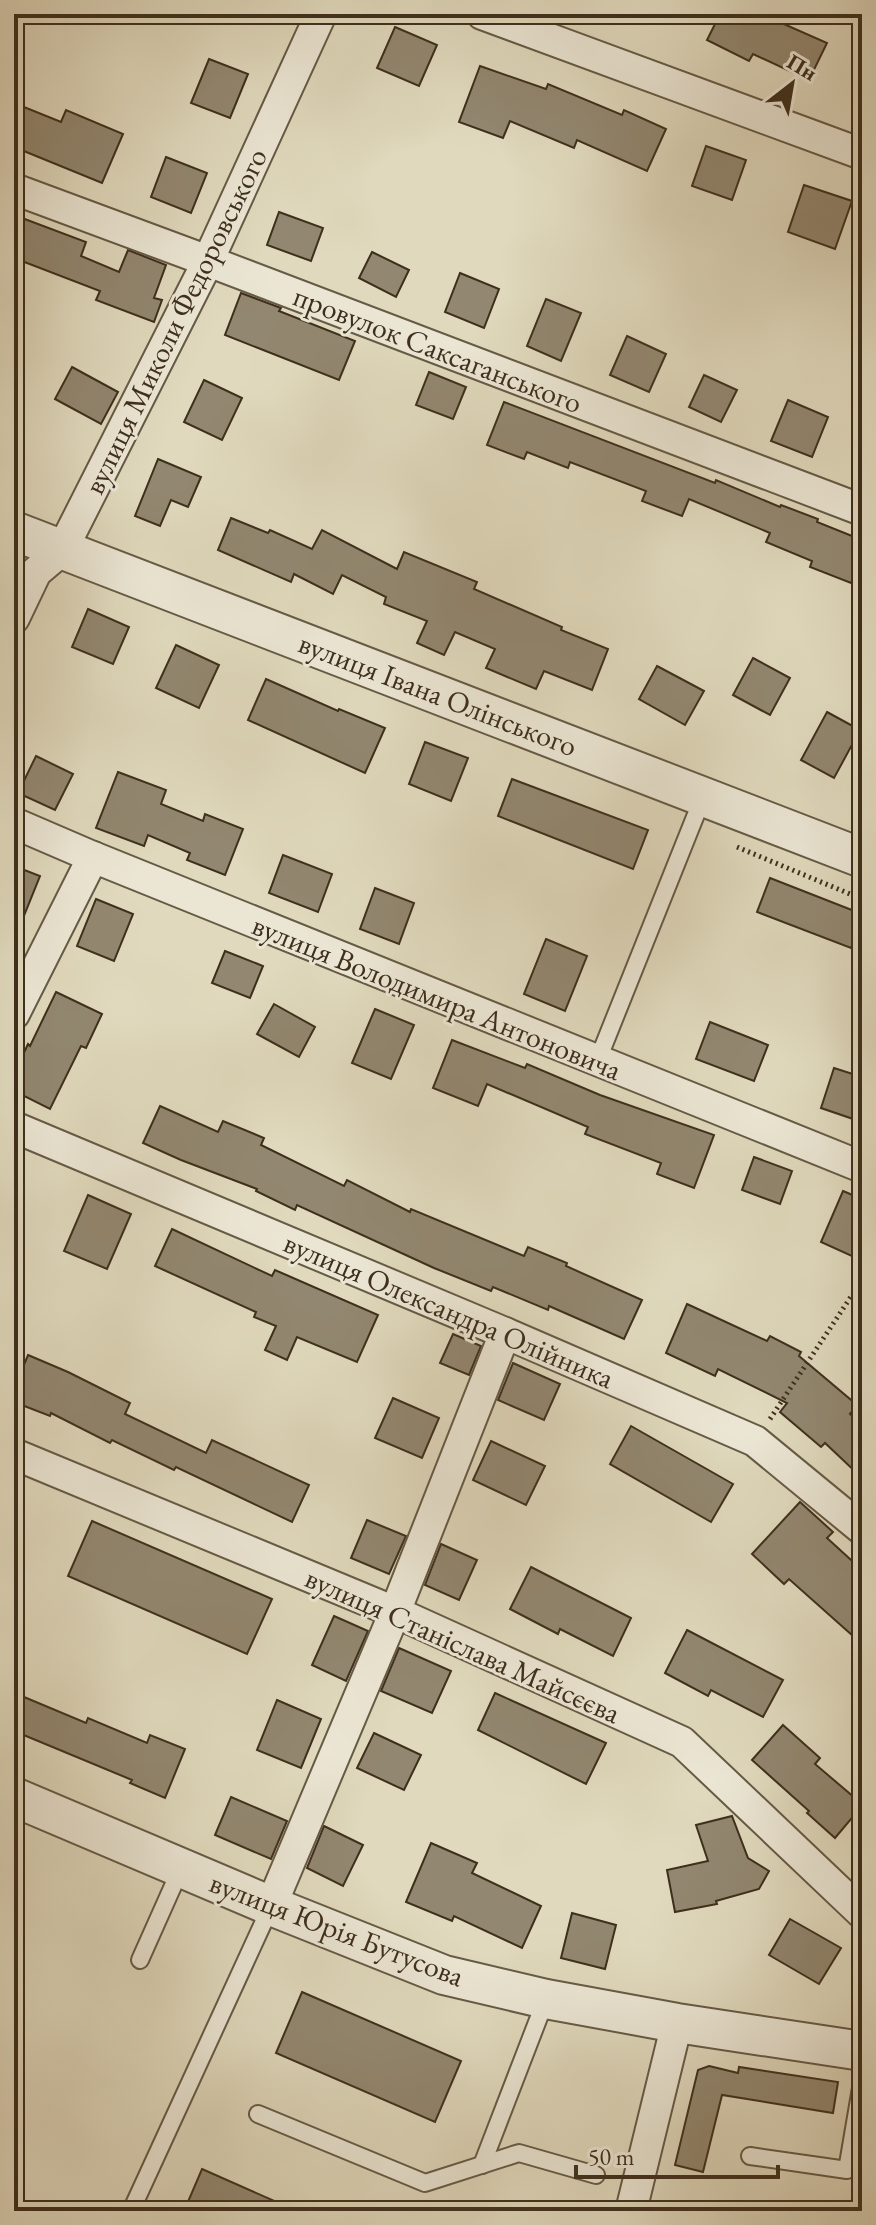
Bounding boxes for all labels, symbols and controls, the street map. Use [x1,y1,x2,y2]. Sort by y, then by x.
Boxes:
north arrow [752,44,832,124]
text: Пн [782,47,823,88]
street label: вулиця Миколи Федоровського [74,141,276,501]
street label: провулок Саксаганського [288,276,588,422]
street label: вулиця Івана Олінського [293,623,583,765]
street label: вулиця Володимира Антоновича [247,905,627,1089]
street label: вулиця Олександра Олійника [278,1223,620,1397]
street label: вулиця Станіслава Майсєєва [299,1558,627,1732]
street label: вулиця Юрія Бутусова [204,1862,470,1996]
scale bar [576,2129,778,2179]
text: 50 m [588,2141,635,2172]

